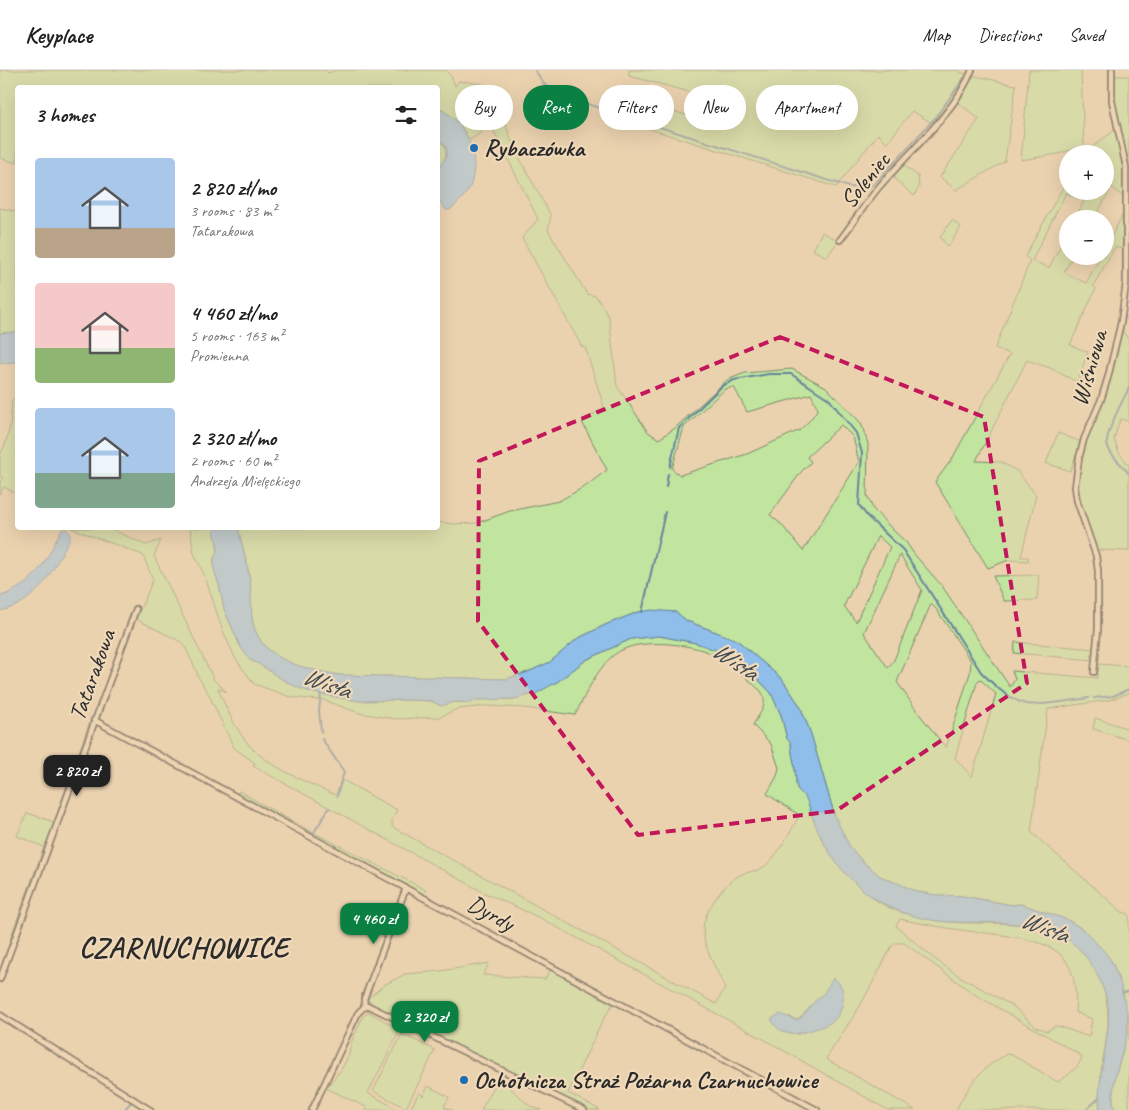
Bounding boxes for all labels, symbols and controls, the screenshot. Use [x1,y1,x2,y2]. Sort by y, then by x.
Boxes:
text: Keyplace [25,20,92,50]
text: Map [923,24,950,46]
text: Directions [978,24,1041,46]
text: Saved [1069,24,1104,46]
chip: Buy [455,85,513,130]
chip: Rent [523,85,589,130]
chip: Filters [599,85,674,130]
chip: New [684,85,746,130]
chip: Apartment [756,85,858,130]
icon: filters [392,101,420,129]
text: 3 homes [35,102,94,128]
place label: Rybaczówka [484,133,586,163]
marker: Rybaczówka [468,142,480,154]
street label: Soleniec [833,145,897,214]
map controls [1059,145,1114,265]
button: + [1059,145,1114,200]
text: 2 820 zł/mo [190,175,276,201]
icon: home [75,178,135,238]
text: 3 rooms · 83 m² [190,201,276,221]
button: − [1059,210,1114,265]
text: Tatarakowa [190,221,253,241]
text: 4 460 zł/mo [190,300,277,326]
icon: home [75,303,135,363]
street label: Wiśniowa [1064,325,1115,409]
text: 5 rooms · 163 m² [190,326,284,346]
text: Promienna [190,346,248,366]
text: 2 320 zł/mo [190,425,276,451]
icon: home [75,428,135,488]
text: 2 rooms · 60 m² [190,451,276,471]
text: Andrzeja Mielęckiego [190,471,300,491]
street label: Tatarakowa [62,624,123,724]
water label: Wisła [706,634,766,689]
water label: Wisła [298,660,357,707]
pin: 2 820 zł [25,754,129,797]
text: 2 820 zł [54,761,100,781]
street label: Dyrdy [462,888,521,939]
pin: 4 460 zł [322,902,426,945]
water label: Wisła [1016,903,1075,951]
text: 4 460 zł [351,909,397,929]
district label: CZARNUCHOWICE [79,929,292,966]
pin: 2 320 zł [373,1000,477,1043]
text: 2 320 zł [402,1007,448,1027]
place label: Ochotnicza Straż Pożarna Czarnuchowice [474,1065,819,1095]
marker: Ochotnicza Straż Pożarna Czarnuchowice [458,1074,470,1086]

